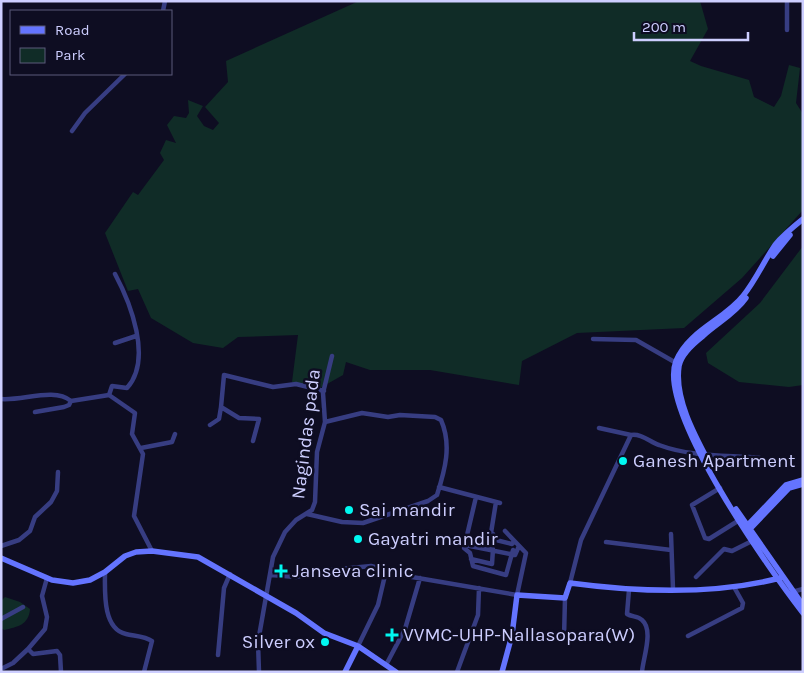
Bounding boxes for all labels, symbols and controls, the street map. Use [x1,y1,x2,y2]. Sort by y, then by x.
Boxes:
legend [10,10,172,75]
scale bar [634,10,748,42]
text: 200 m [642,18,686,36]
text: Road [55,21,90,39]
text: Park [55,46,85,64]
street label: Nagindas pada [287,368,325,500]
place label: Ganesh Apartment [633,450,796,472]
marker: Ganesh Apartment [617,455,629,467]
place label: Sai mandir [359,499,455,521]
marker: Sai mandir [343,504,355,516]
place label: Gayatri mandir [368,528,498,550]
marker: Gayatri mandir [352,533,364,545]
place label: Janseva clinic [292,560,414,582]
marker: Janseva clinic [274,564,288,578]
place label: VVMC-UHP-Nallasopara(W) [403,624,635,646]
marker: VVMC-UHP-Nallasopara(W) [385,628,399,642]
place label: Silver ox [242,631,315,653]
marker: Silver ox [319,636,331,648]

